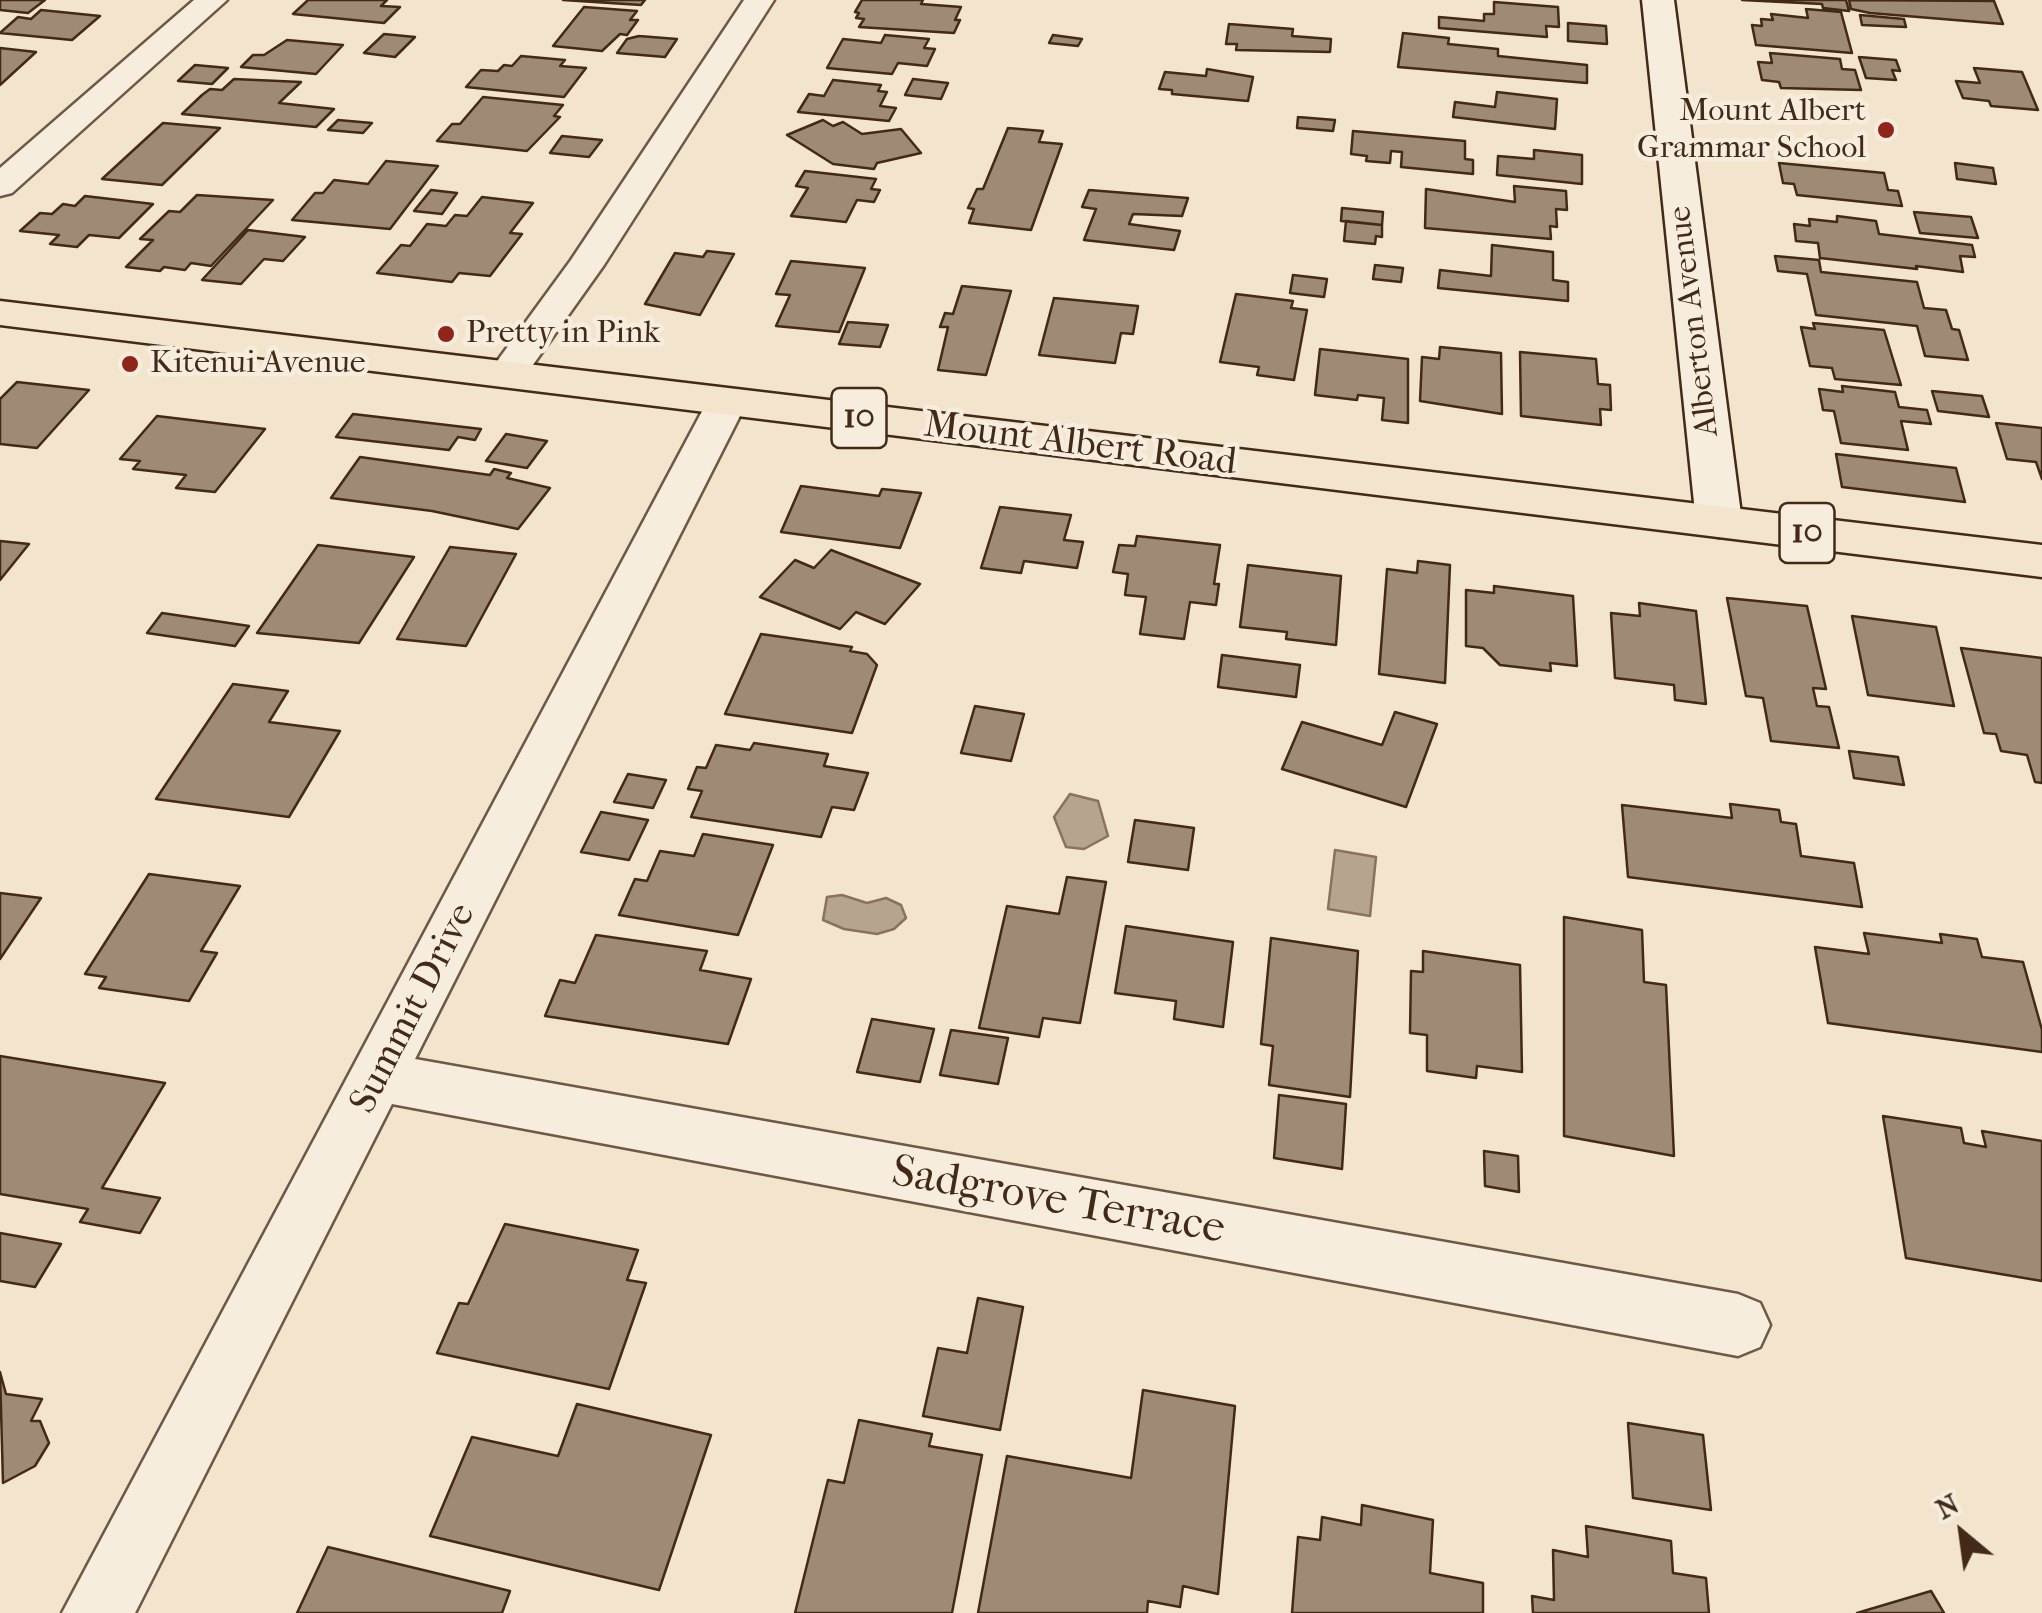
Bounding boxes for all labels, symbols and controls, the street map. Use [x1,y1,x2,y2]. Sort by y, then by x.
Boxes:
place label: Mount Albert Grammar School [1637,93,1866,168]
marker: Mount Albert Grammar School [1875,119,1897,141]
street label: Alberton Avenue [1662,204,1728,438]
place label: Pretty in Pink [466,315,660,353]
marker: Pretty in Pink [435,323,457,345]
place label: Kitenui Avenue [150,345,366,383]
marker: Kitenui Avenue [119,353,141,375]
road number: 10 [832,388,886,448]
street label: Mount Albert Road [921,403,1239,487]
road number: 10 [1780,503,1834,563]
street label: Summit Drive [342,896,486,1122]
street label: Sadgrove Terrace [887,1146,1229,1258]
north arrow [1912,1483,2012,1583]
text: N [1930,1487,1965,1526]

